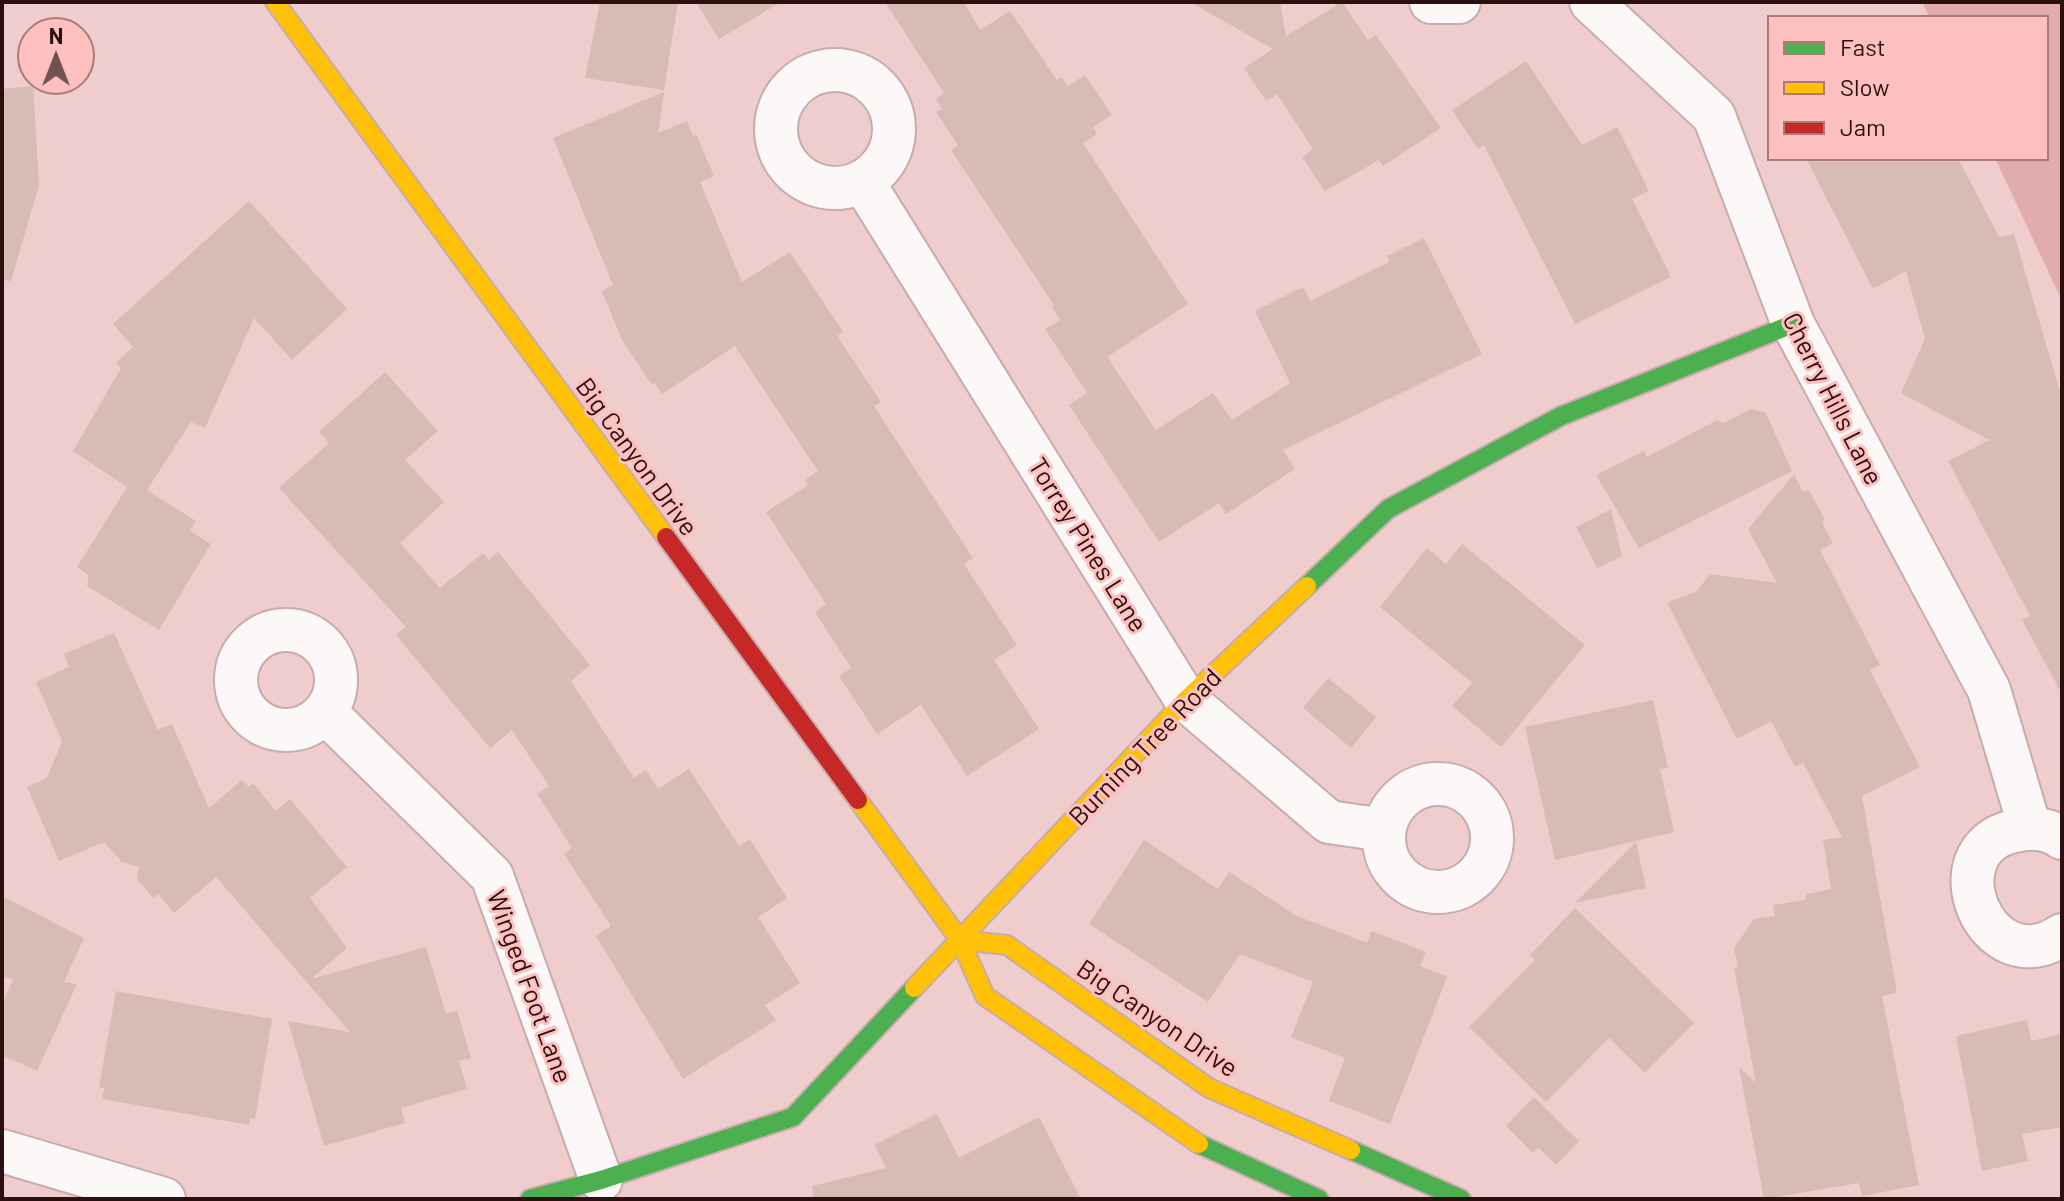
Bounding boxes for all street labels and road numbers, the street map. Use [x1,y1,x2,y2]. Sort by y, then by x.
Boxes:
street label: Cherry Hills Lane [1777,307,1891,489]
street label: Big Canyon Drive [570,371,706,541]
street label: Torrey Pines Lane [1023,451,1155,637]
street label: Burning Tree Road [1061,661,1227,831]
street label: Winged Foot Lane [482,885,580,1087]
street label: Big Canyon Drive [1072,952,1244,1082]

